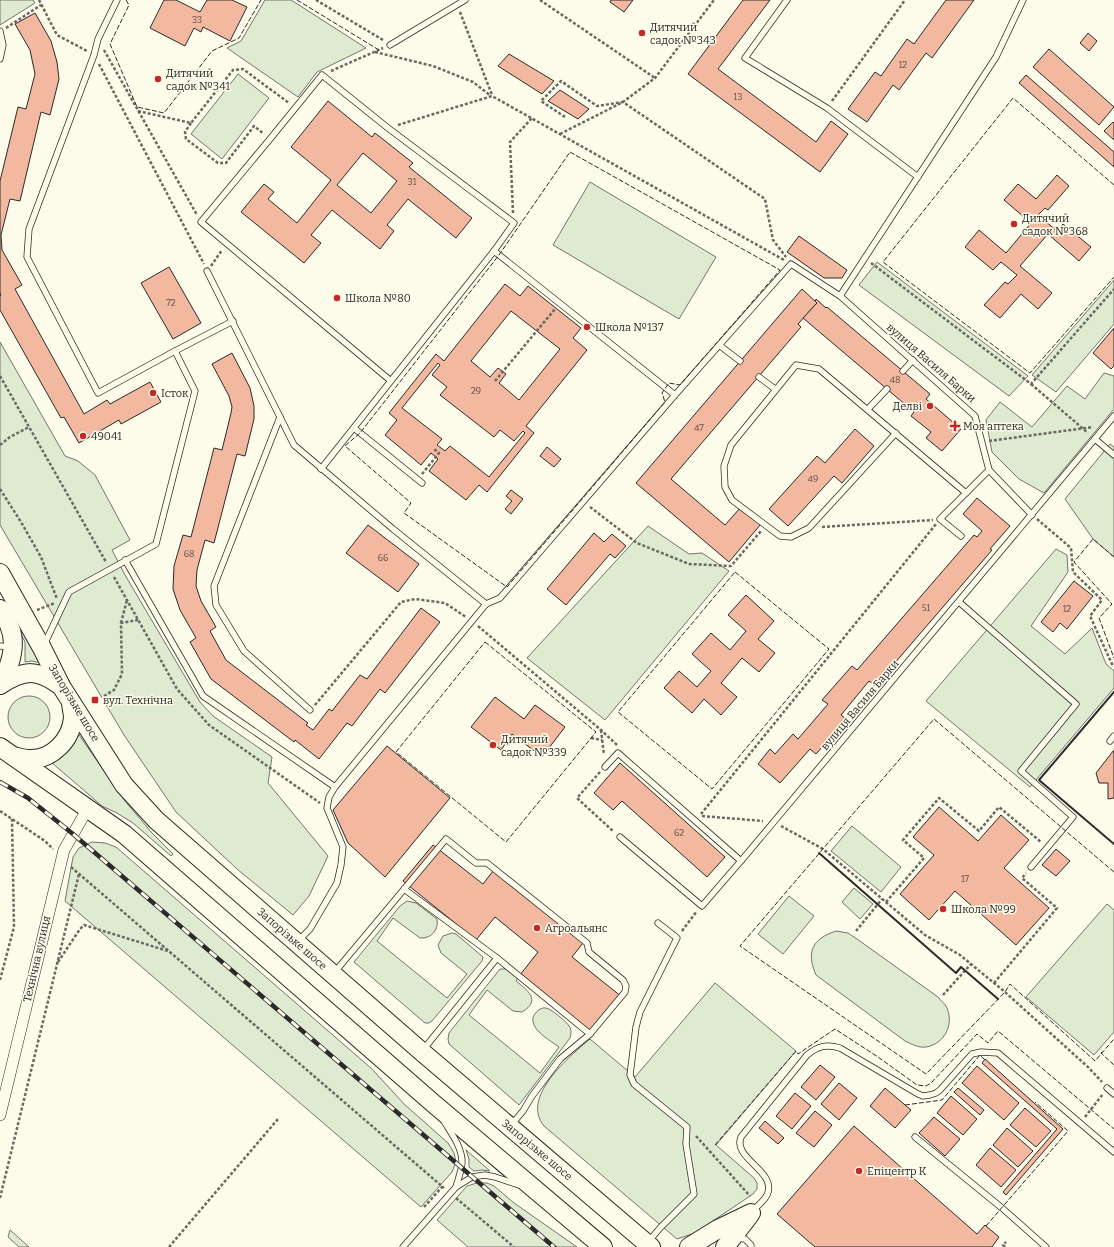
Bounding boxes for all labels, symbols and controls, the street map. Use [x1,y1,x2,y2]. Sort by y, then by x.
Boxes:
house number: 33 [192,15,202,25]
place label: Дитячий садок №343 [650,21,716,47]
marker: Дитячий садок №343 [637,28,647,38]
house number: 12 [899,60,907,70]
place label: Дитячий садок №341 [166,67,231,93]
marker: Дитячий садок №341 [153,74,163,84]
house number: 13 [734,92,742,102]
house number: 31 [408,177,417,187]
place label: Дитячий садок №368 [1022,212,1088,238]
marker: Дитячий садок №368 [1009,219,1019,229]
place label: Школа №80 [345,292,411,305]
marker: Школа №80 [332,293,342,303]
house number: 72 [166,298,176,308]
place label: Школа №137 [595,321,664,334]
street label: вулиця Василя Барки [884,321,978,405]
marker: Школа №137 [582,322,592,332]
house number: 48 [890,375,900,385]
house number: 29 [471,386,481,396]
place label: Істок [161,387,189,400]
marker: Істок [148,388,158,398]
place label: Делві [893,400,923,413]
marker: Делві [925,401,935,411]
place label: Моя аптека [963,420,1024,433]
marker: Моя аптека [950,421,960,431]
house number: 47 [694,423,704,433]
place label: 49041 [91,430,122,443]
marker: 49041 [78,431,88,441]
house number: 49 [808,474,818,484]
house number: 68 [184,549,194,559]
house number: 66 [378,553,388,563]
house number: 51 [922,603,931,613]
house number: 12 [1063,604,1071,614]
street label: вулиця Василя Барки [818,657,902,753]
street label: Запорізьке шосе [46,662,102,744]
place label: вул. Технічна [103,694,173,707]
marker: вул. Технічна [90,695,100,705]
place label: Дитячий садок №339 [501,733,567,759]
marker: Дитячий садок №339 [488,740,498,750]
house number: 62 [674,828,684,838]
house number: 17 [961,874,970,884]
place label: Школа №99 [951,903,1016,916]
marker: Школа №99 [938,904,948,914]
street label: Запорізьке шосе [255,905,329,973]
street label: Технічна вулиця [21,915,53,1003]
place label: Агроальянс [545,922,608,935]
marker: Агроальянс [532,923,542,933]
street label: Запорізьке шосе [499,1117,575,1183]
place label: Епіцентр К [867,1165,927,1178]
marker: Епіцентр К [854,1166,864,1176]

